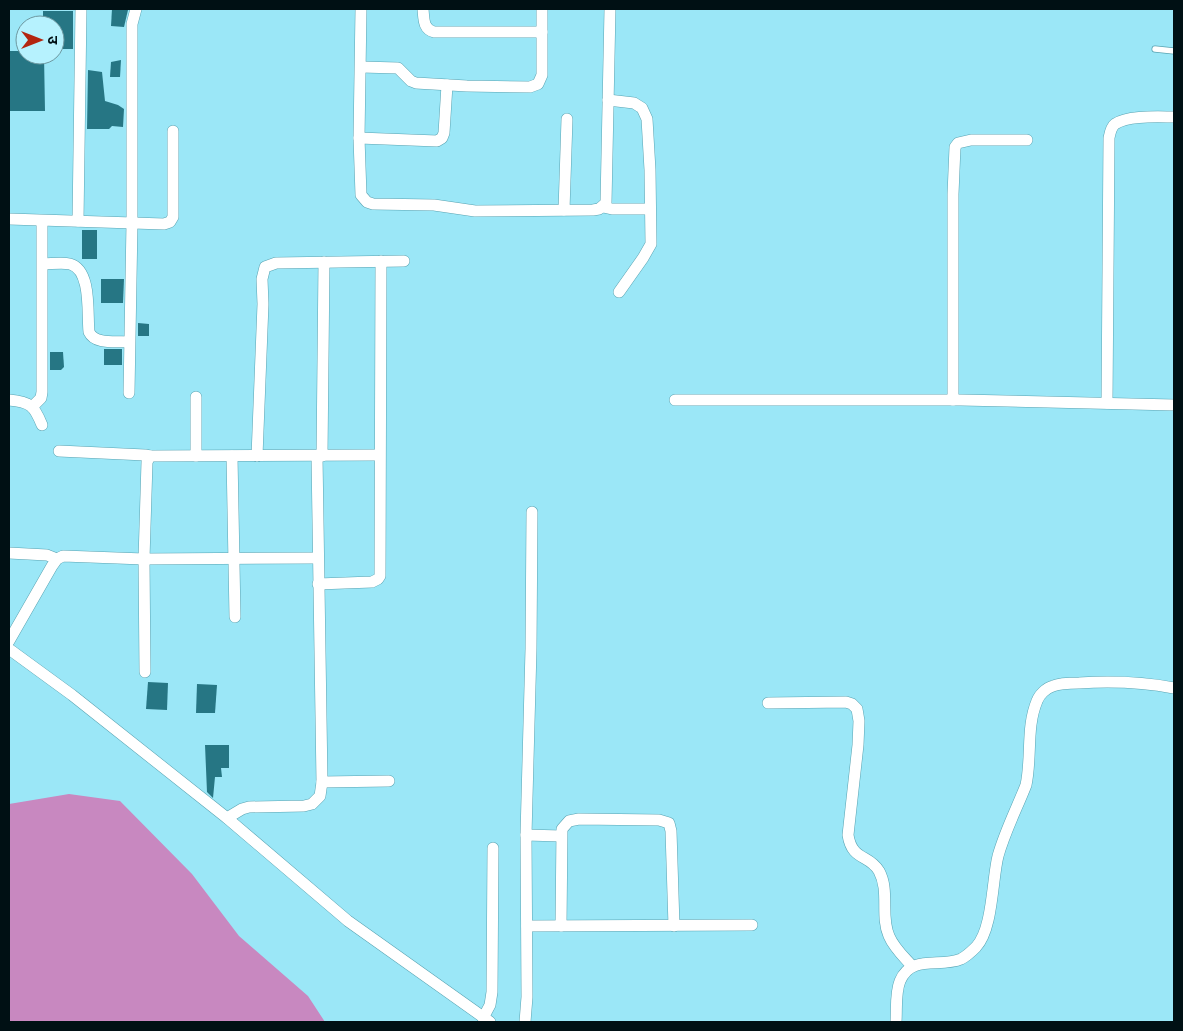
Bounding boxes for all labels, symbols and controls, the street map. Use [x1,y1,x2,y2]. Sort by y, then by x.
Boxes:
north arrow [15,15,65,65]
text: उ [44,36,61,45]

